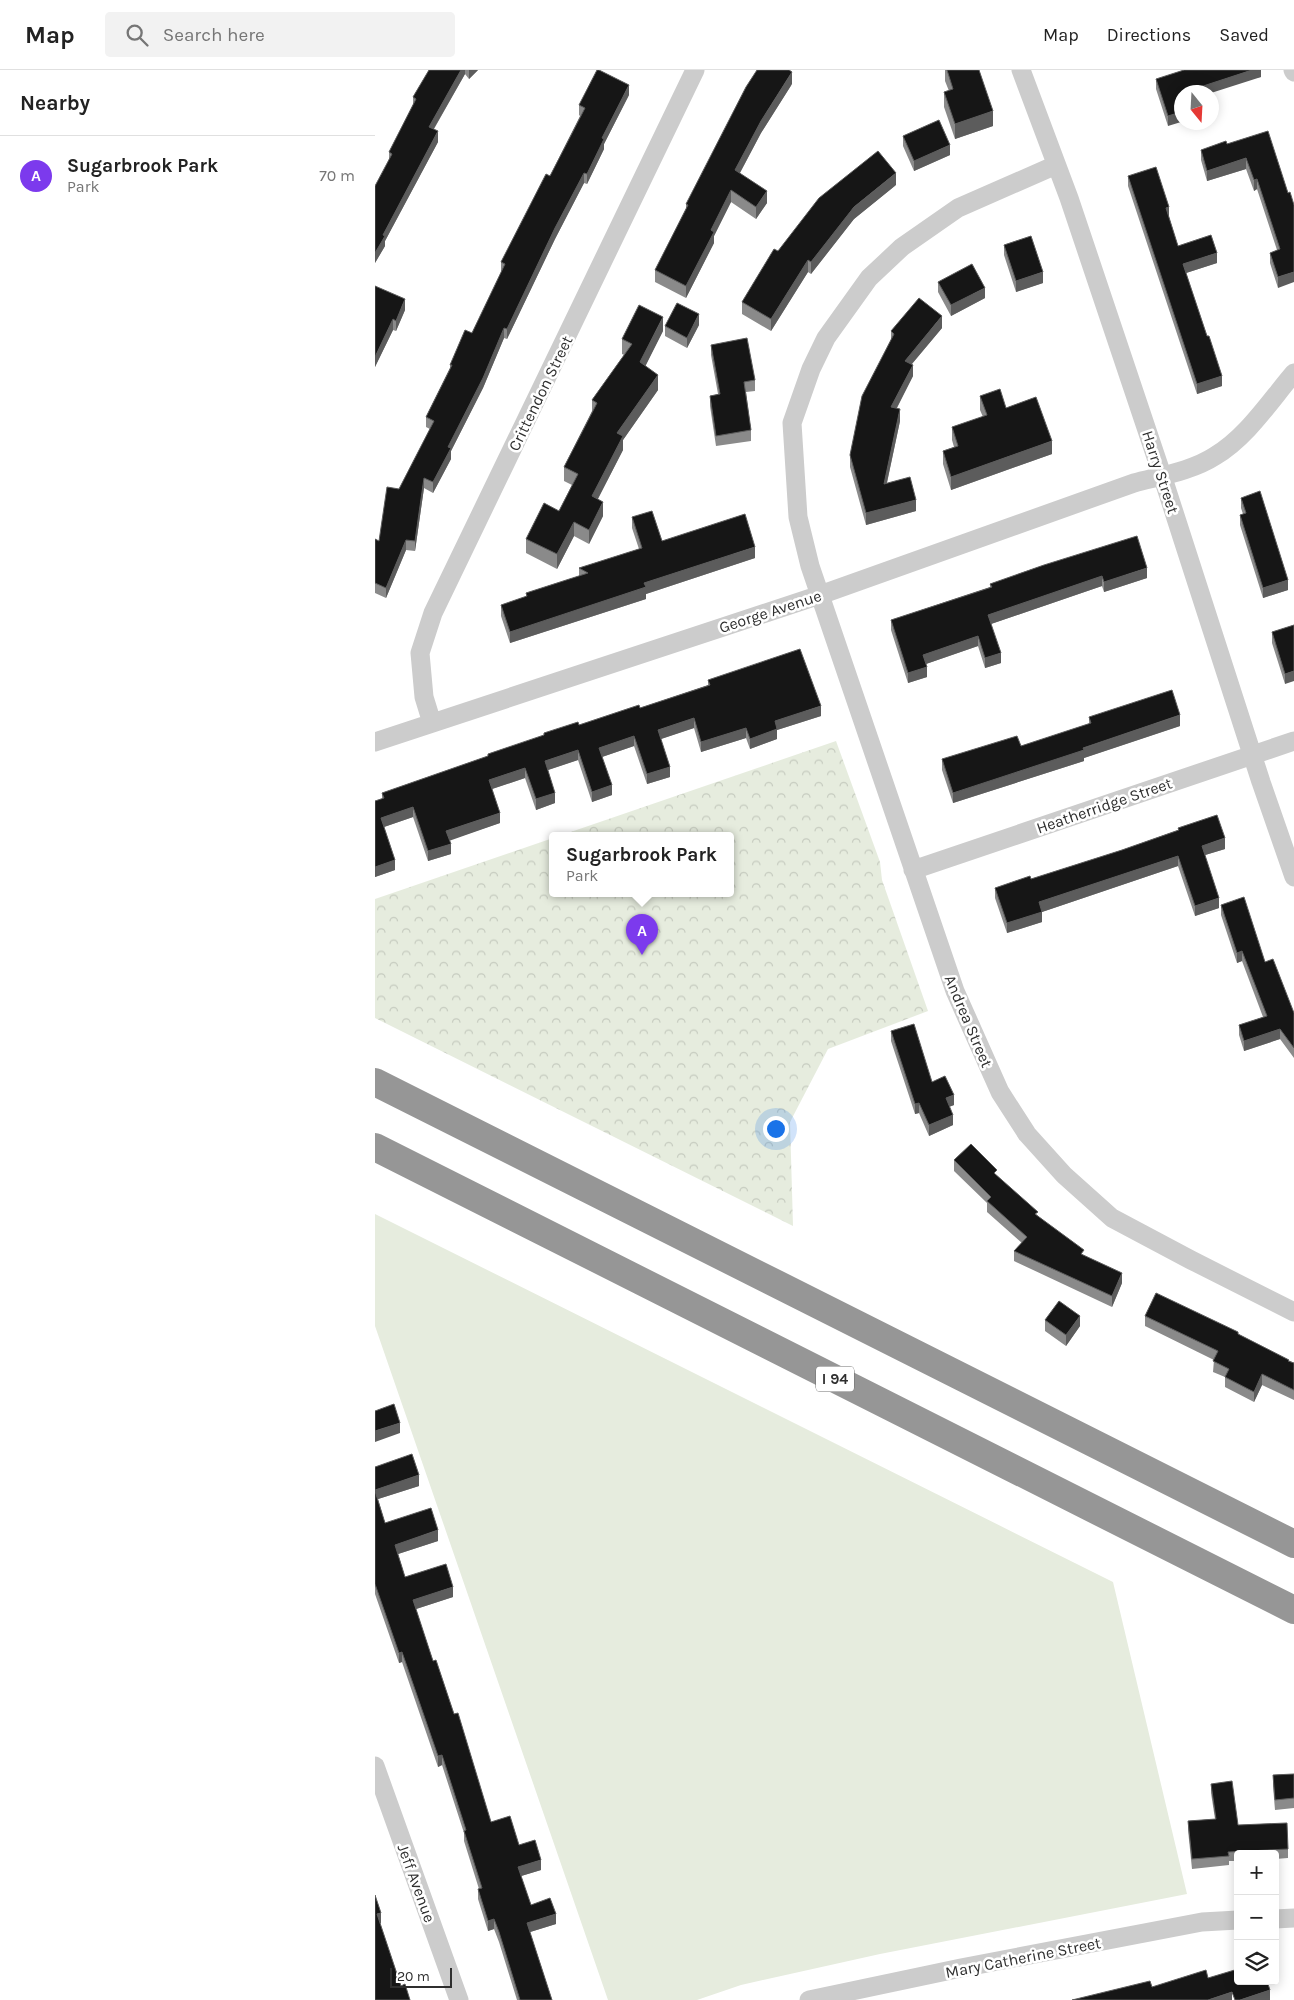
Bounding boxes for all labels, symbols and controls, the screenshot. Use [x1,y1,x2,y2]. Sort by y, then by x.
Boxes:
search box [105,12,455,57]
text: Map [25,21,75,49]
icon: search [123,21,151,49]
text: Search here [163,24,265,46]
text: Map [1043,24,1079,46]
text: Directions [1107,24,1191,46]
text: Saved [1219,24,1269,46]
north arrow [1174,85,1219,130]
text: Nearby [20,91,90,115]
text: Sugarbrook Park [67,155,218,177]
text: A [31,166,41,185]
text: 70 m [319,166,355,185]
text: Park [67,177,99,196]
street label: Crittendon Street [504,332,577,454]
street label: Harry Street [1138,428,1183,516]
street label: George Avenue [717,586,824,637]
street label: Heatherridge Street [1034,773,1175,838]
popup [549,832,734,897]
text: Sugarbrook Park [566,844,717,866]
text: Park [566,866,598,885]
pin: A [626,914,658,955]
street label: Andrea Street [940,972,997,1070]
your location [763,1116,789,1142]
road number: I 94 [816,1366,854,1392]
street label: Jeff Avenue [394,1841,439,1925]
map controls [1234,1850,1279,1985]
button: + [1234,1850,1279,1895]
button: − [1234,1895,1279,1940]
street label: Mary Catherine Street [944,1933,1102,1982]
button: layers [1234,1940,1279,1985]
scale bar [390,1965,453,1988]
text: 20 m [397,1968,430,1985]

